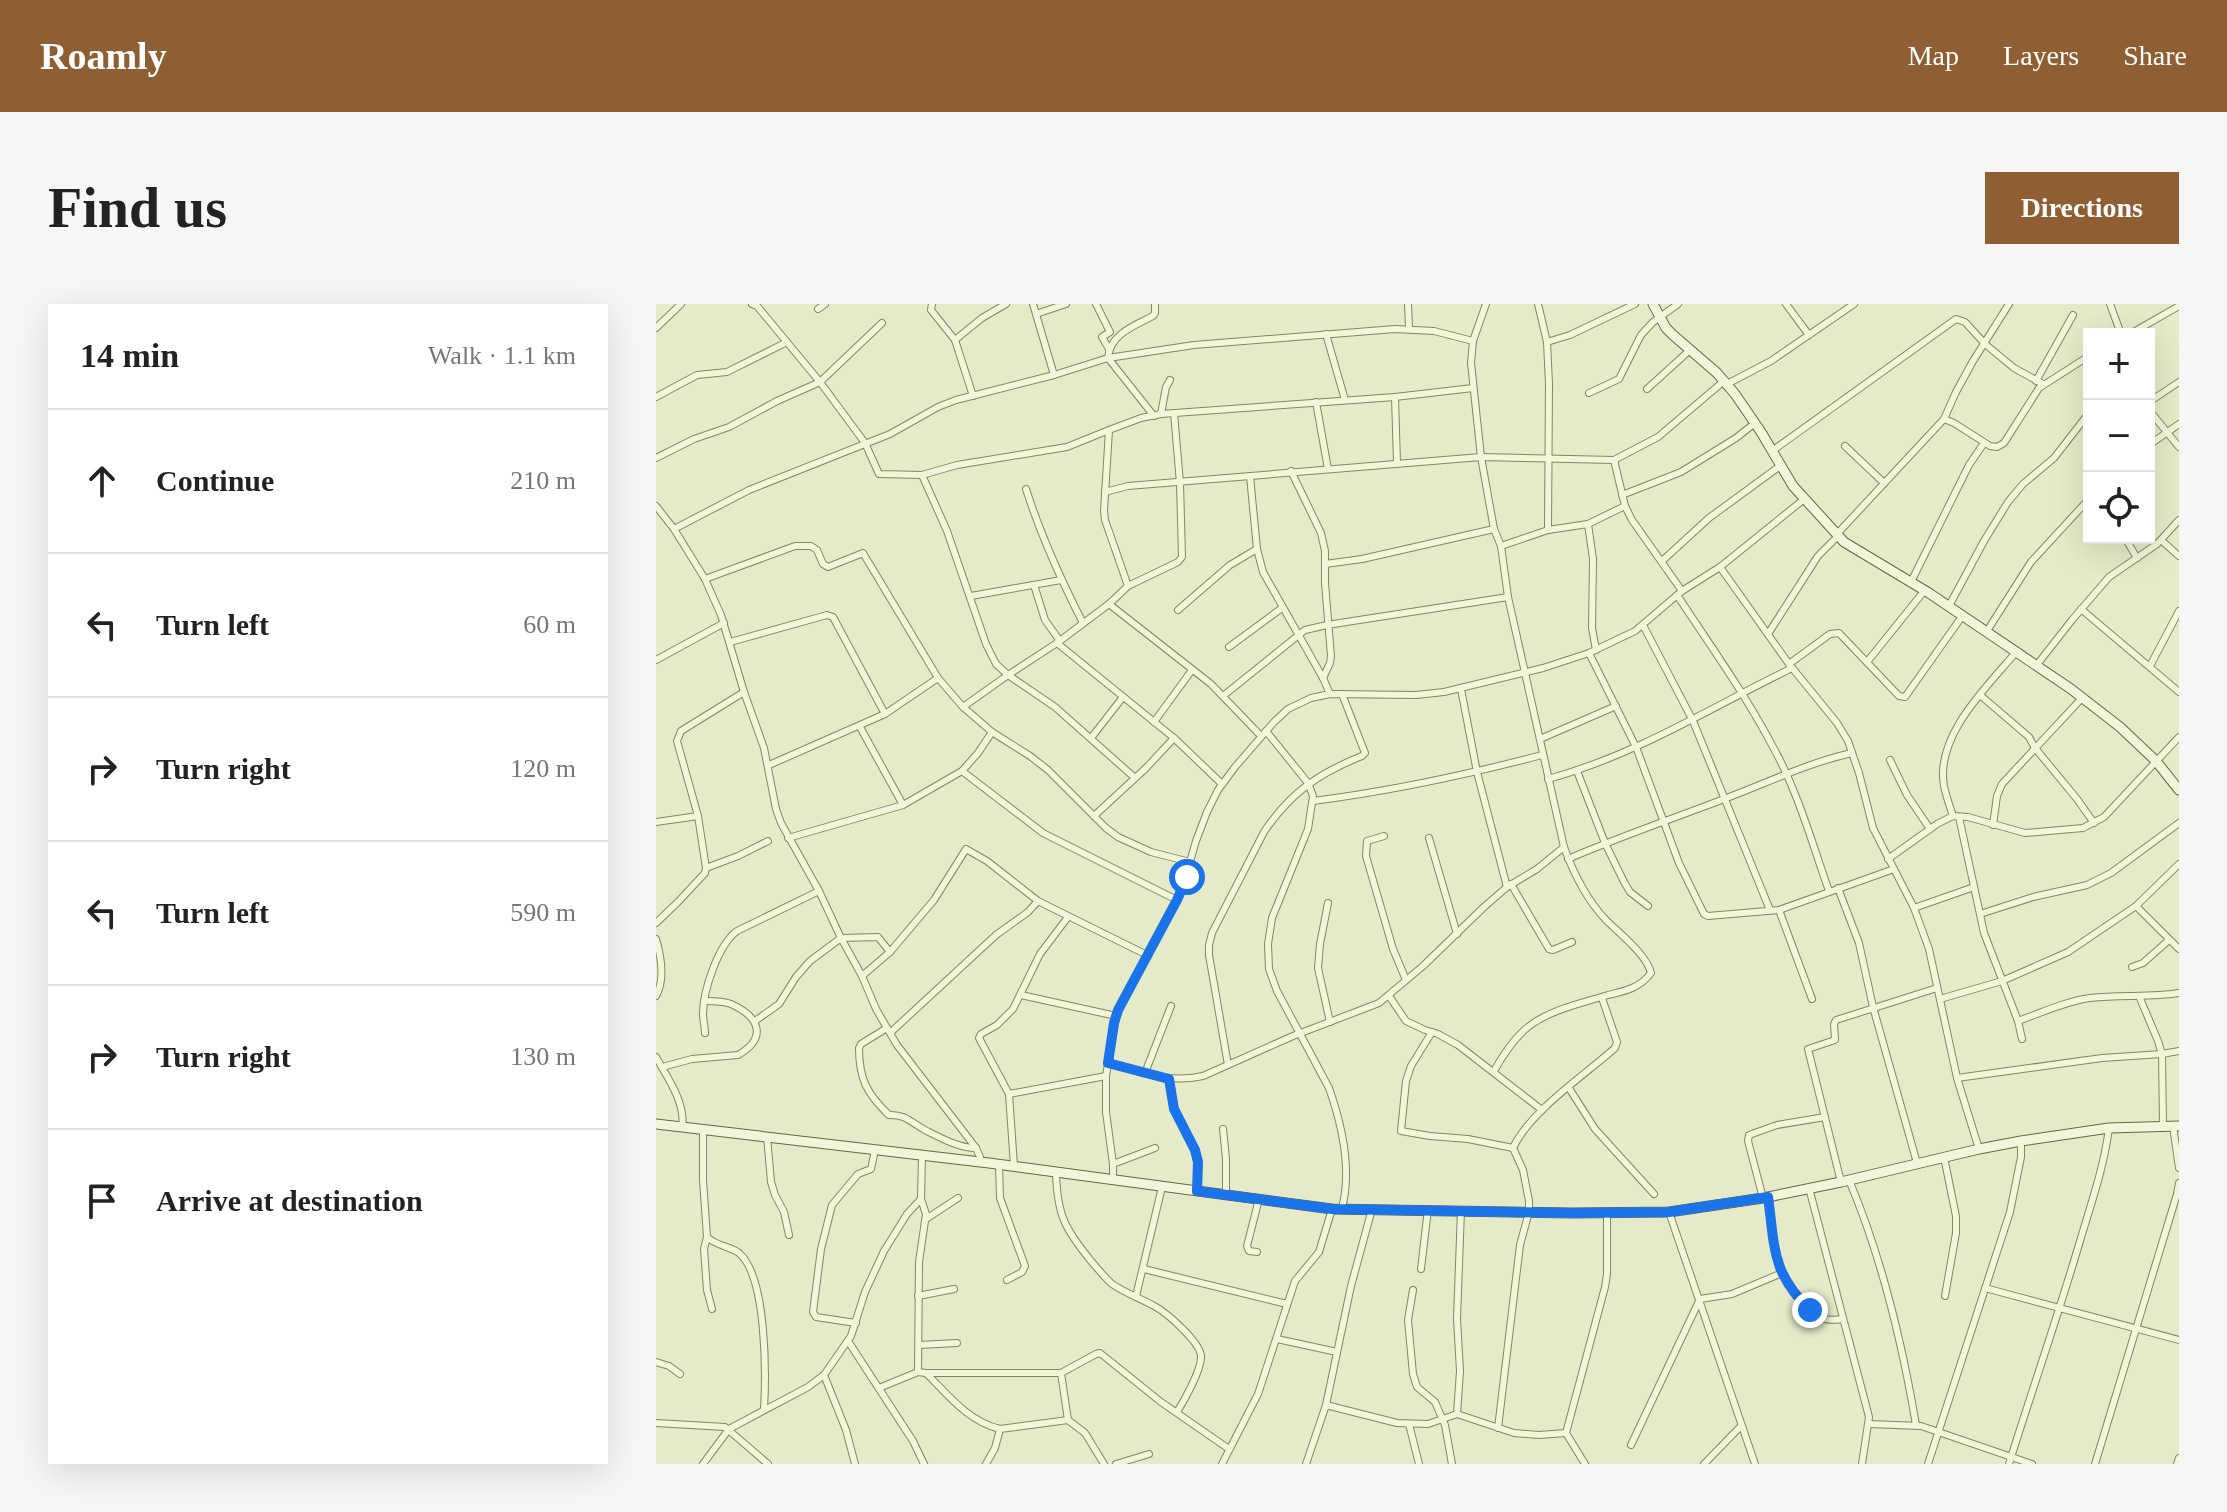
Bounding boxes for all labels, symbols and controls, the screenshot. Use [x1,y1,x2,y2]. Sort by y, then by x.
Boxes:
text: Roamly [40,35,167,77]
text: Map [1908,40,1959,71]
text: Layers [2003,40,2079,71]
text: Share [2123,40,2187,71]
button: Directions [1985,172,2179,244]
text: Find us [48,177,227,239]
map controls [2083,328,2155,544]
button: + [2083,328,2155,400]
text: 14 min [80,337,179,374]
text: Walk · 1.1 km [428,341,576,370]
button: − [2083,400,2155,472]
icon: ahead [80,459,124,503]
text: Continue [156,464,274,497]
text: 210 m [510,466,576,495]
button: locate [2083,472,2155,544]
icon: left [80,603,124,647]
text: Turn left [156,608,269,641]
text: 60 m [523,610,576,639]
icon: right [80,747,124,791]
text: Turn right [156,752,291,785]
text: 120 m [510,754,576,783]
route start [1169,859,1205,895]
icon: left [80,891,124,935]
text: Turn left [156,896,269,929]
text: 590 m [510,898,576,927]
icon: right [80,1035,124,1079]
text: Turn right [156,1040,291,1073]
text: 130 m [510,1042,576,1071]
icon: arrive [80,1179,124,1223]
text: Arrive at destination [156,1184,423,1217]
route end [1792,1292,1828,1328]

